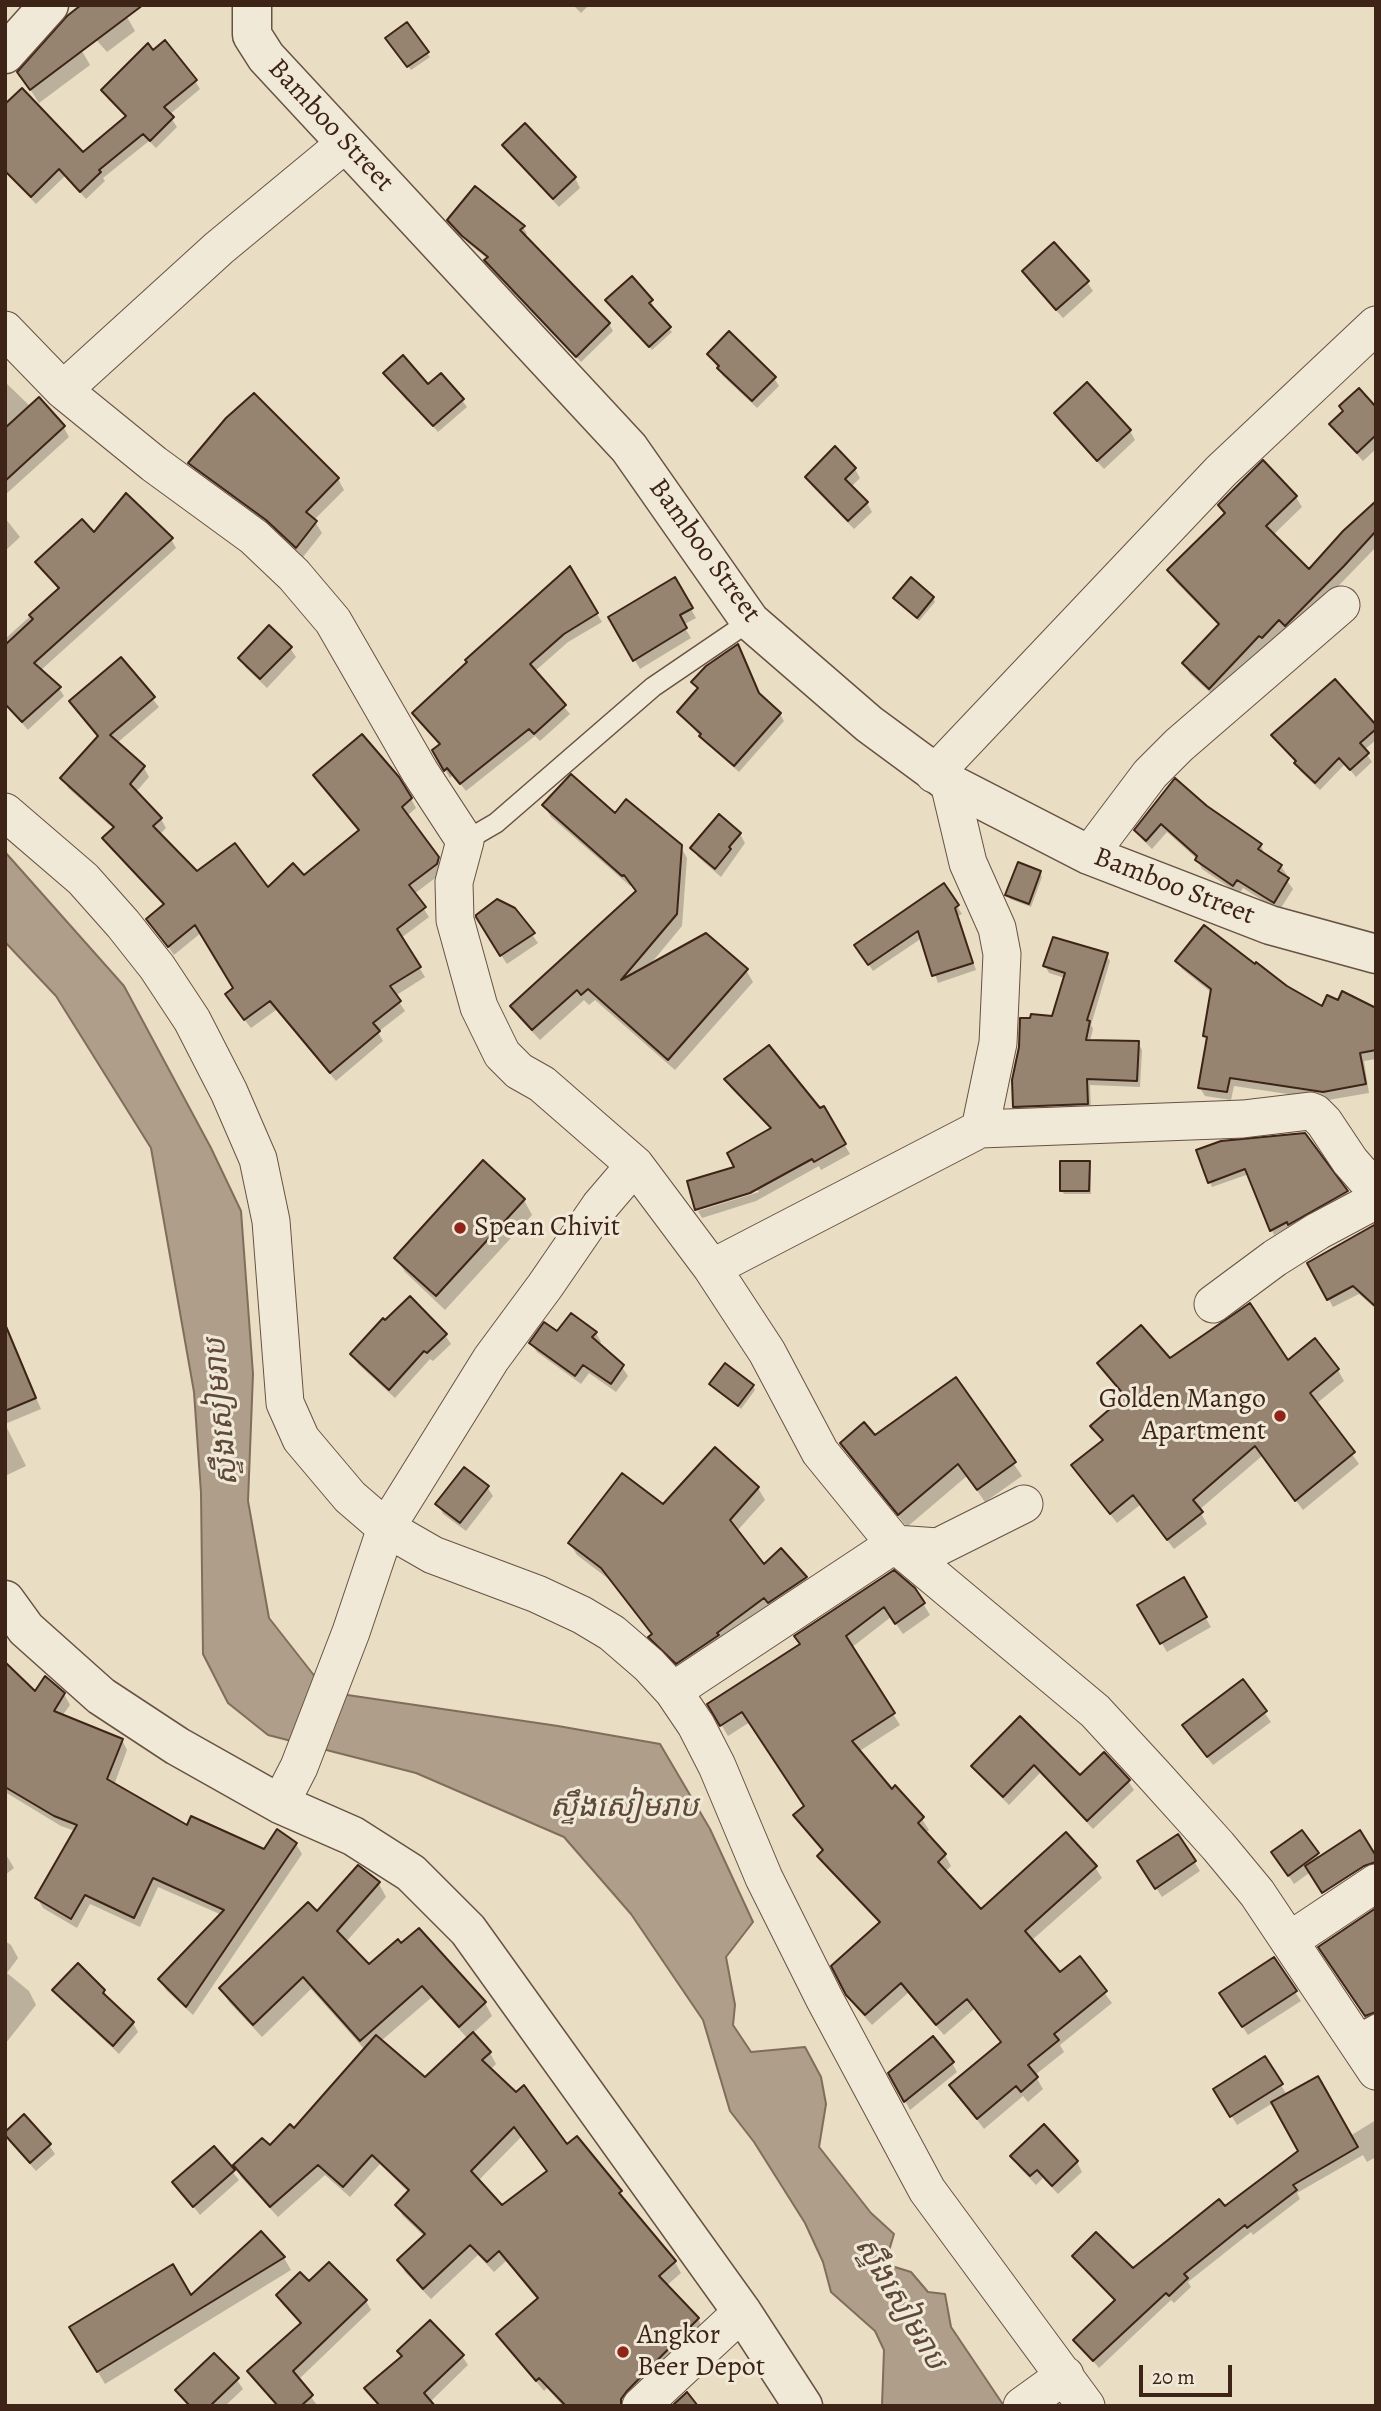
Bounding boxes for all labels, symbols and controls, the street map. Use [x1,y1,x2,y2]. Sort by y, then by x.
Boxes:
street label: Bamboo Street [260,53,400,199]
street label: Bamboo Street [641,473,767,629]
street label: Bamboo Street [1089,841,1259,933]
place label: Spean Chivit [474,1211,620,1245]
marker: Spean Chivit [452,1220,468,1236]
water label: ស្ទឹងសៀមរាប [199,1336,247,1488]
place label: Golden Mango Apartment [1099,1383,1266,1449]
marker: Golden Mango Apartment [1272,1408,1288,1424]
water label: ស្ទឹងសៀមរាប [550,1791,698,1827]
water label: ស្ទឹងសៀមរាប [845,2231,953,2377]
place label: Angkor Beer Depot [637,2319,765,2385]
marker: Angkor Beer Depot [615,2344,631,2360]
scale bar [1143,2352,1236,2396]
text: 20 m [1152,2363,1195,2391]

